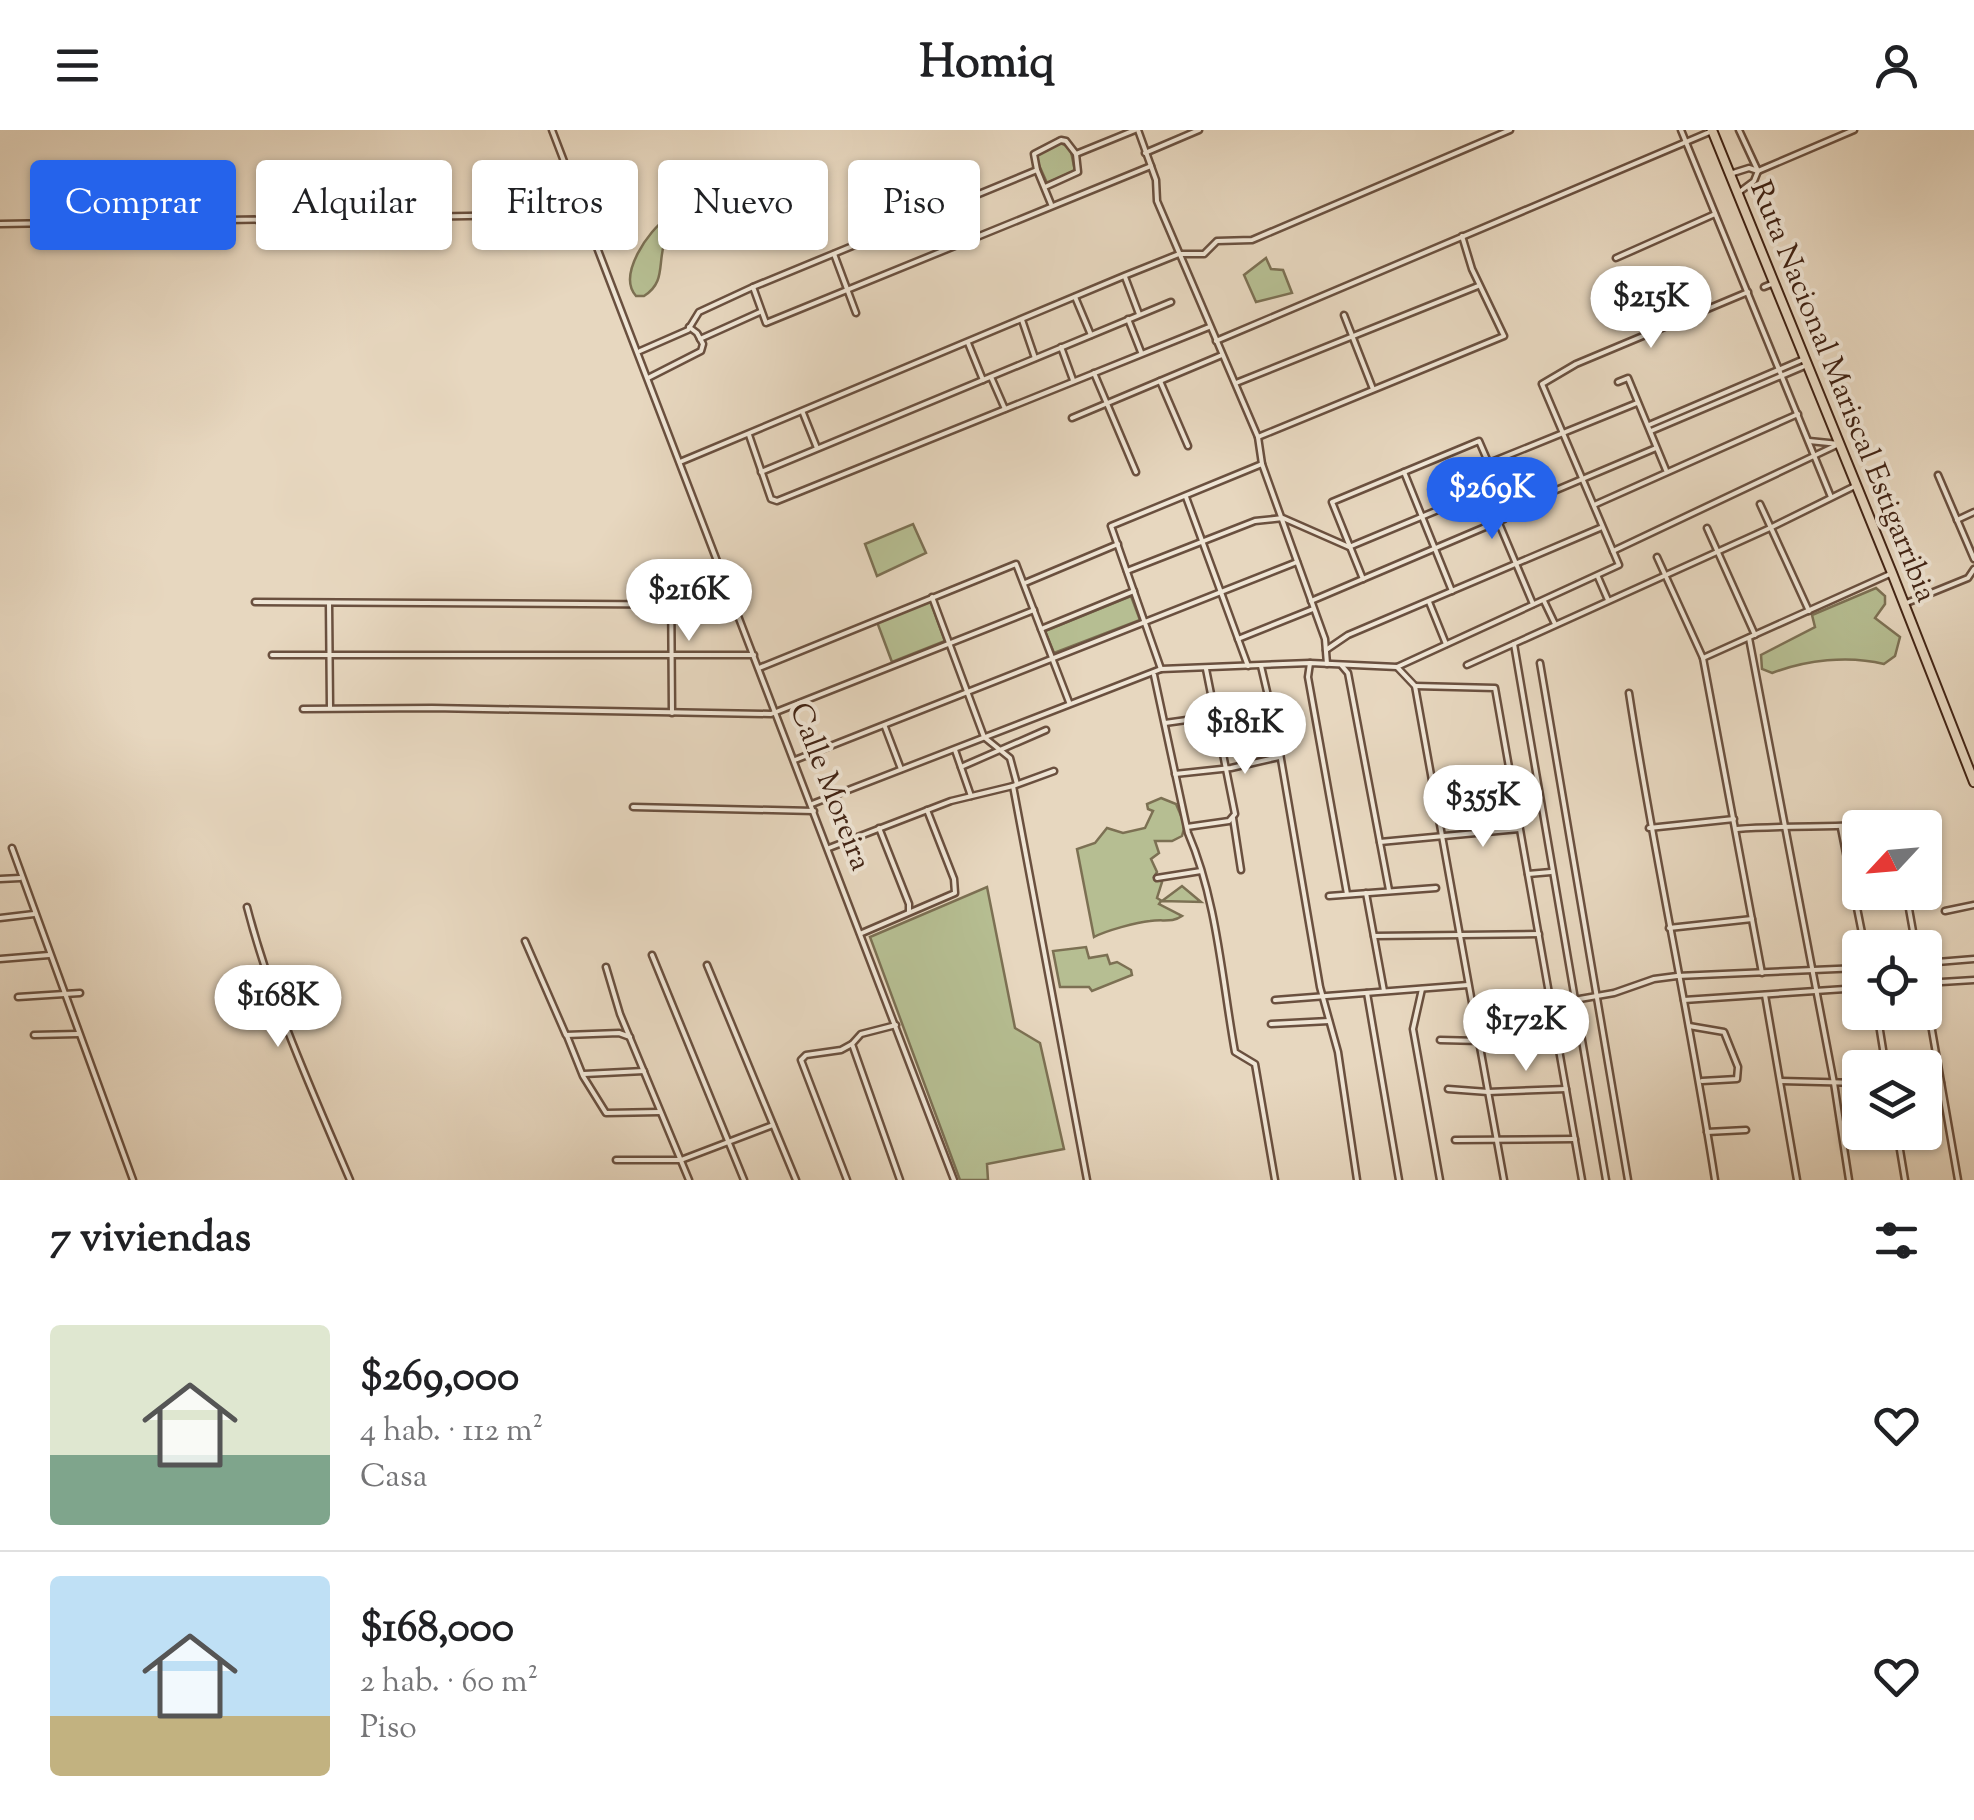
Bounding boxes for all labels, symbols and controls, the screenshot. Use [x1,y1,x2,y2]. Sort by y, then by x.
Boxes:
text: Homiq [919,33,1055,98]
icon: menu [50,38,105,93]
icon: person [1869,38,1924,93]
chip: Comprar [30,160,236,250]
chip: Alquilar [256,160,452,250]
chip: Filtros [472,160,638,250]
chip: Nuevo [658,160,828,250]
chip: Piso [848,160,980,250]
street label: Ruta Nacional Mariscal Estigarribia [1738,175,1946,609]
pin: $215K [1581,266,1721,351]
text: $215K [1612,275,1690,321]
pin: $269K [1422,457,1562,542]
text: $269K [1449,466,1535,512]
pin: $216K [619,559,759,644]
text: $216K [648,568,730,614]
pin: $181K [1175,692,1315,777]
street label: Calle Moreira [777,697,881,877]
text: $181K [1206,701,1284,747]
pin: $355K [1413,765,1553,850]
text: $355K [1445,774,1521,820]
north arrow [1842,810,1942,910]
map controls [1842,810,1942,1150]
button: locate [1842,930,1942,1030]
pin: $168K [208,965,348,1050]
text: $168K [236,974,320,1020]
pin: $172K [1456,989,1596,1074]
text: $172K [1485,998,1567,1044]
button: layers [1842,1050,1942,1150]
text: 7 viviendas [50,1210,251,1270]
icon: filters [1869,1213,1924,1268]
text: $269,000 [360,1349,519,1409]
icon: home [130,1365,250,1485]
icon: heart [1869,1398,1924,1453]
text: 4 hab. · 112 m² [360,1409,543,1455]
text: Casa [360,1455,427,1501]
text: $168,000 [360,1600,514,1660]
icon: home [130,1616,250,1736]
icon: heart [1869,1649,1924,1704]
text: 2 hab. · 60 m² [360,1660,538,1706]
text: Piso [360,1706,417,1752]

